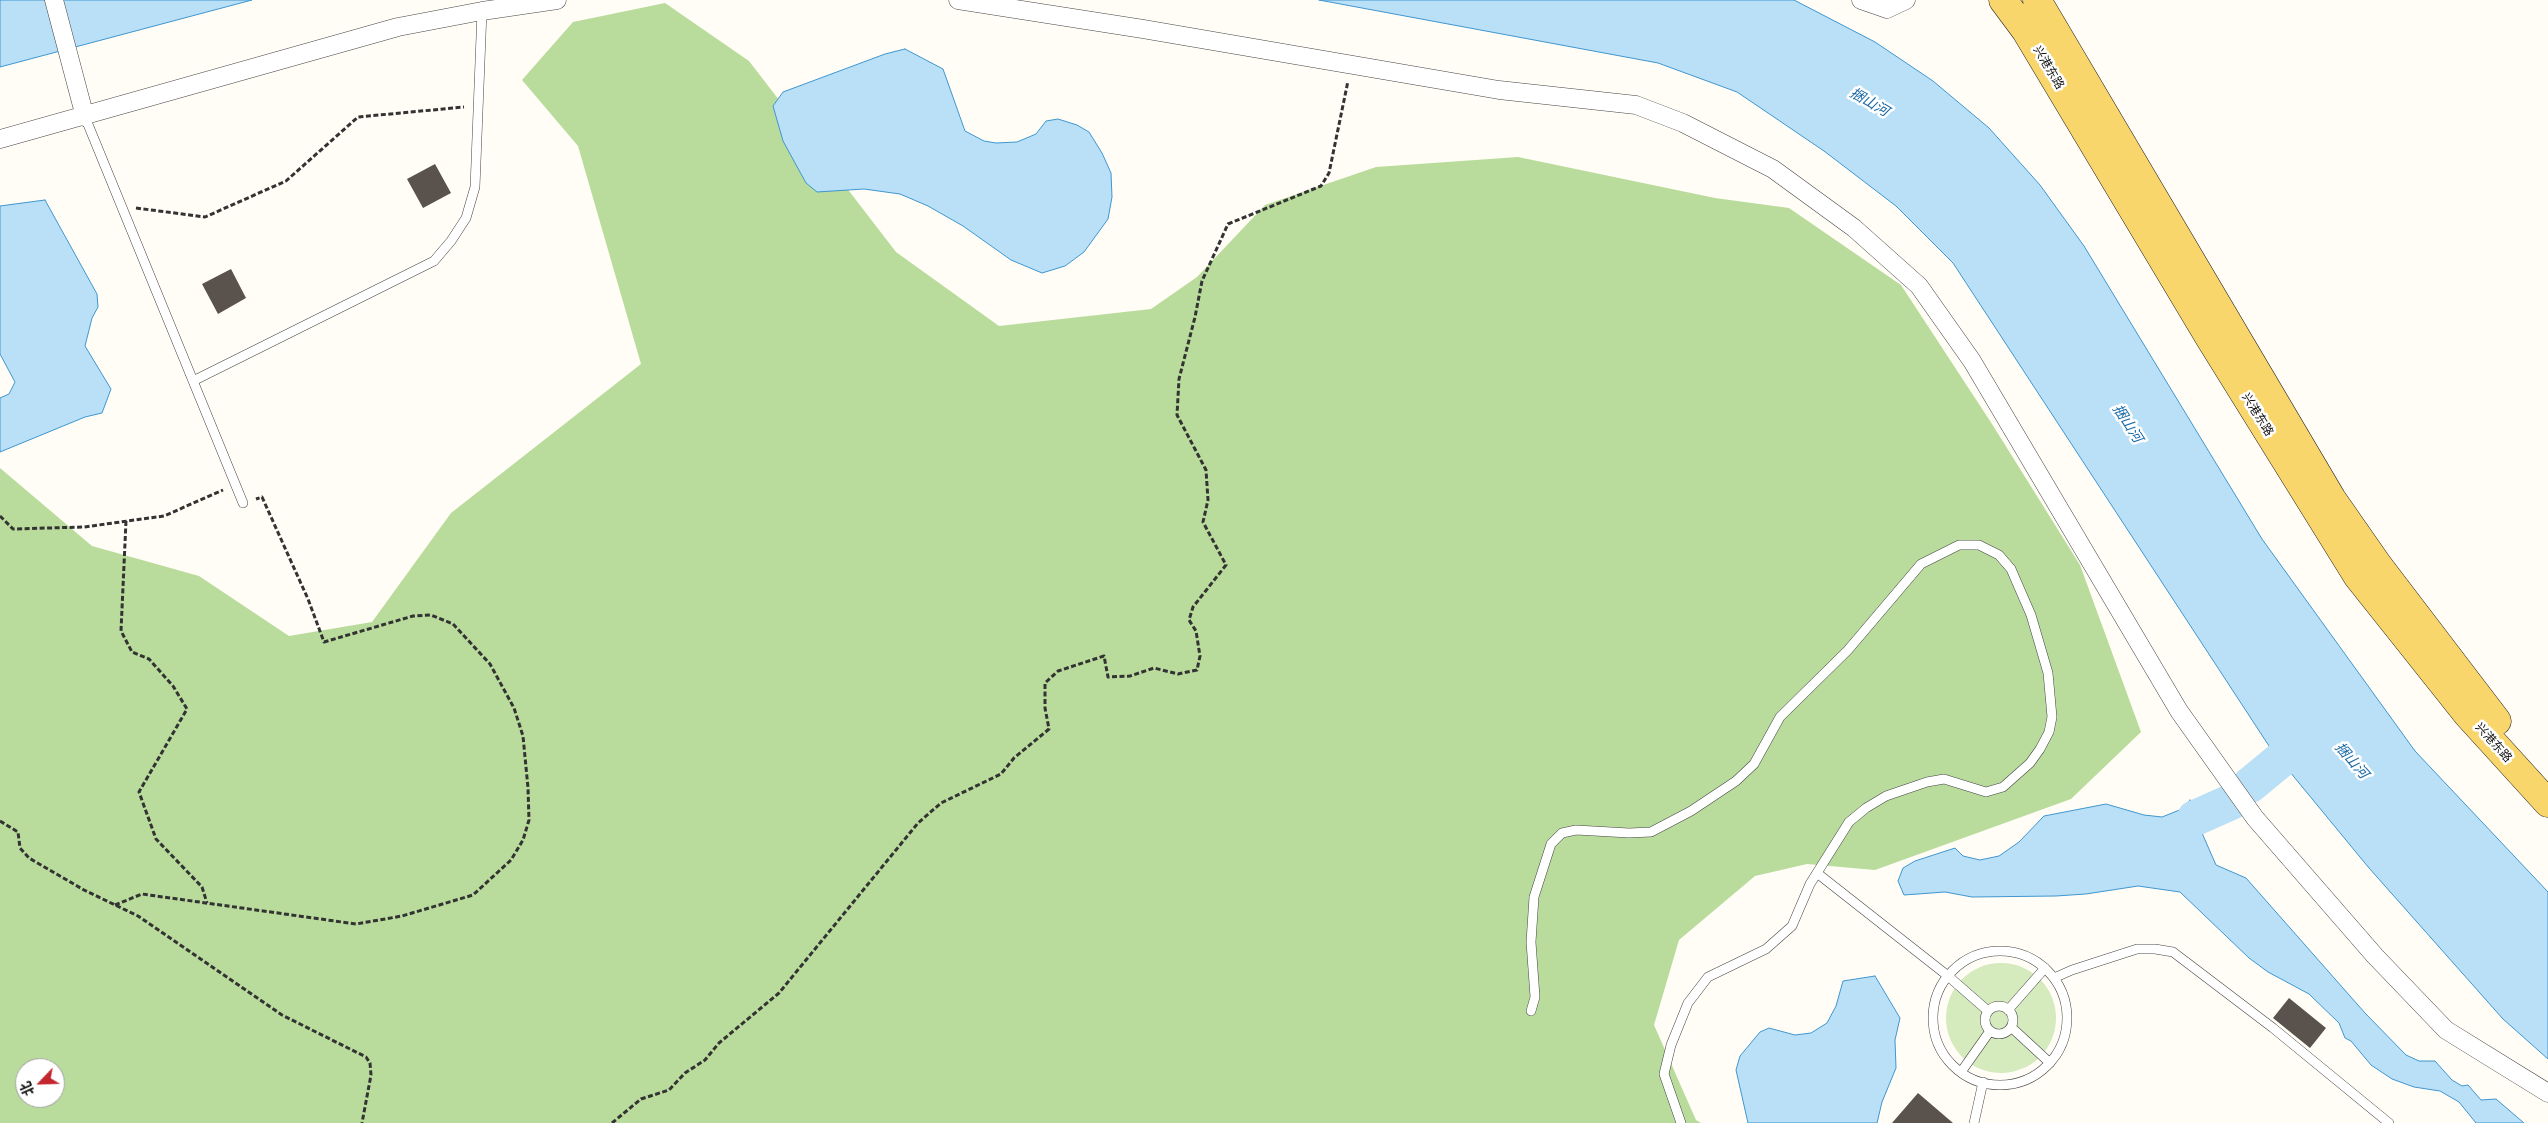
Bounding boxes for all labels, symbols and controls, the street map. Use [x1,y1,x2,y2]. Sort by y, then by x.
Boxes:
street label: 兴港东路 [2029,44,2067,92]
water label: 捆山河 [1847,85,1891,121]
street label: 兴港东路 [2238,391,2276,439]
water label: 捆山河 [2109,402,2145,446]
street label: 兴港东路 [2472,720,2514,766]
water label: 捆山河 [2331,740,2371,782]
north arrow [15,1058,65,1108]
text: 北 [15,1078,39,1099]

